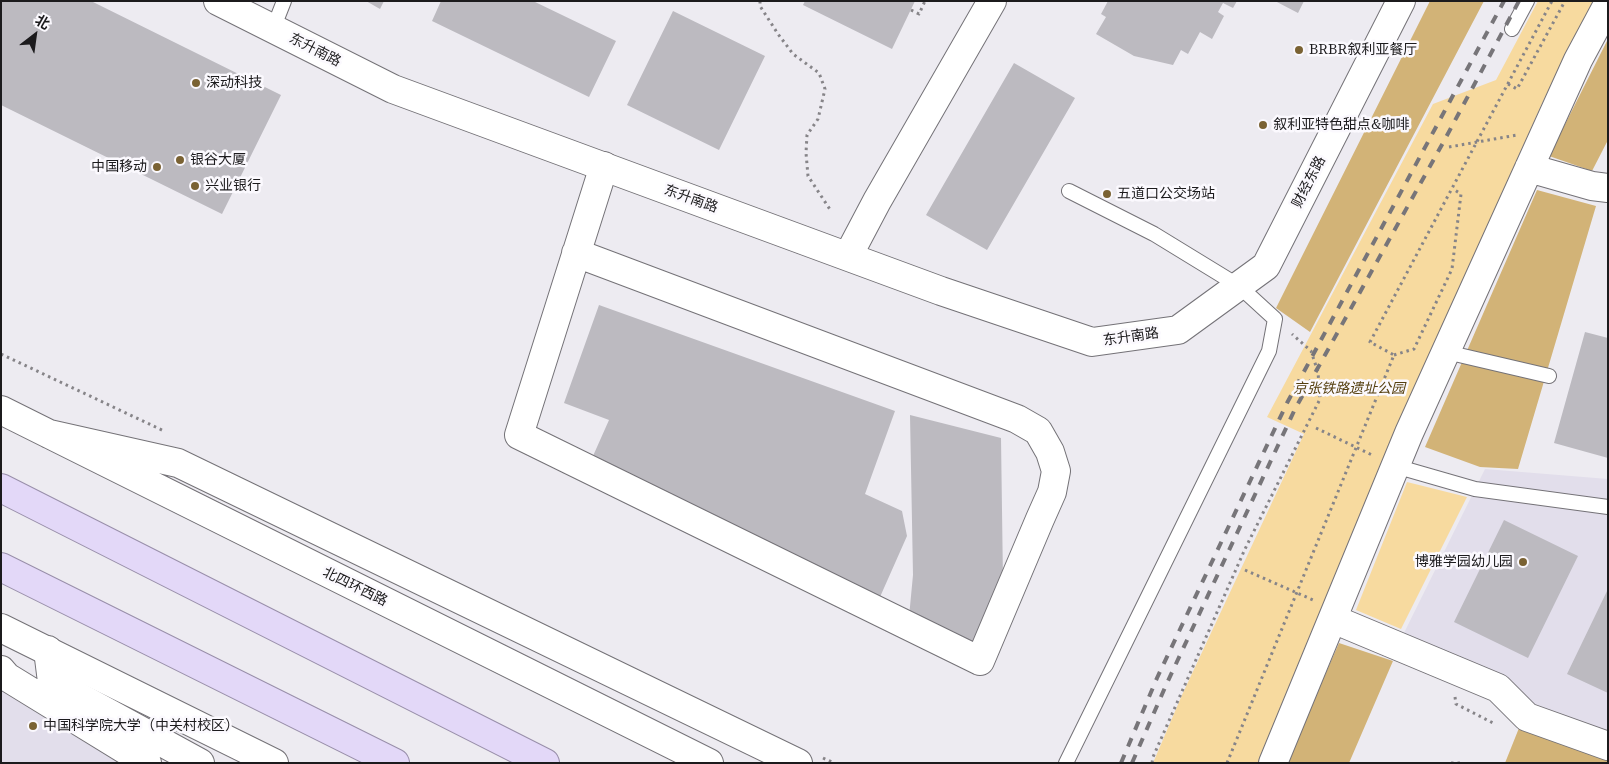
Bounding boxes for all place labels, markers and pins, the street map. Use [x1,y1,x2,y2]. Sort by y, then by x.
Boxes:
place label: BRBR叙利亚餐厅 [1309,42,1417,58]
marker: BRBR叙利亚餐厅 [1293,44,1305,56]
place label: 深动科技 [206,75,262,91]
marker: 深动科技 [190,77,202,89]
place label: 叙利亚特色甜点&咖啡 [1273,117,1409,133]
marker: 叙利亚特色甜点&咖啡 [1257,119,1269,131]
place label: 银谷大厦 [190,152,246,168]
marker: 银谷大厦 [174,154,186,166]
place label: 中国移动 [91,159,147,175]
marker: 中国移动 [151,161,163,173]
place label: 兴业银行 [205,178,261,194]
marker: 兴业银行 [189,180,201,192]
place label: 五道口公交场站 [1117,186,1215,202]
marker: 五道口公交场站 [1101,188,1113,200]
place label: 博雅学园幼儿园 [1415,554,1513,570]
marker: 博雅学园幼儿园 [1517,556,1529,568]
place label: 中国科学院大学（中关村校区） [43,718,239,734]
marker: 中国科学院大学（中关村校区） [27,720,39,732]

